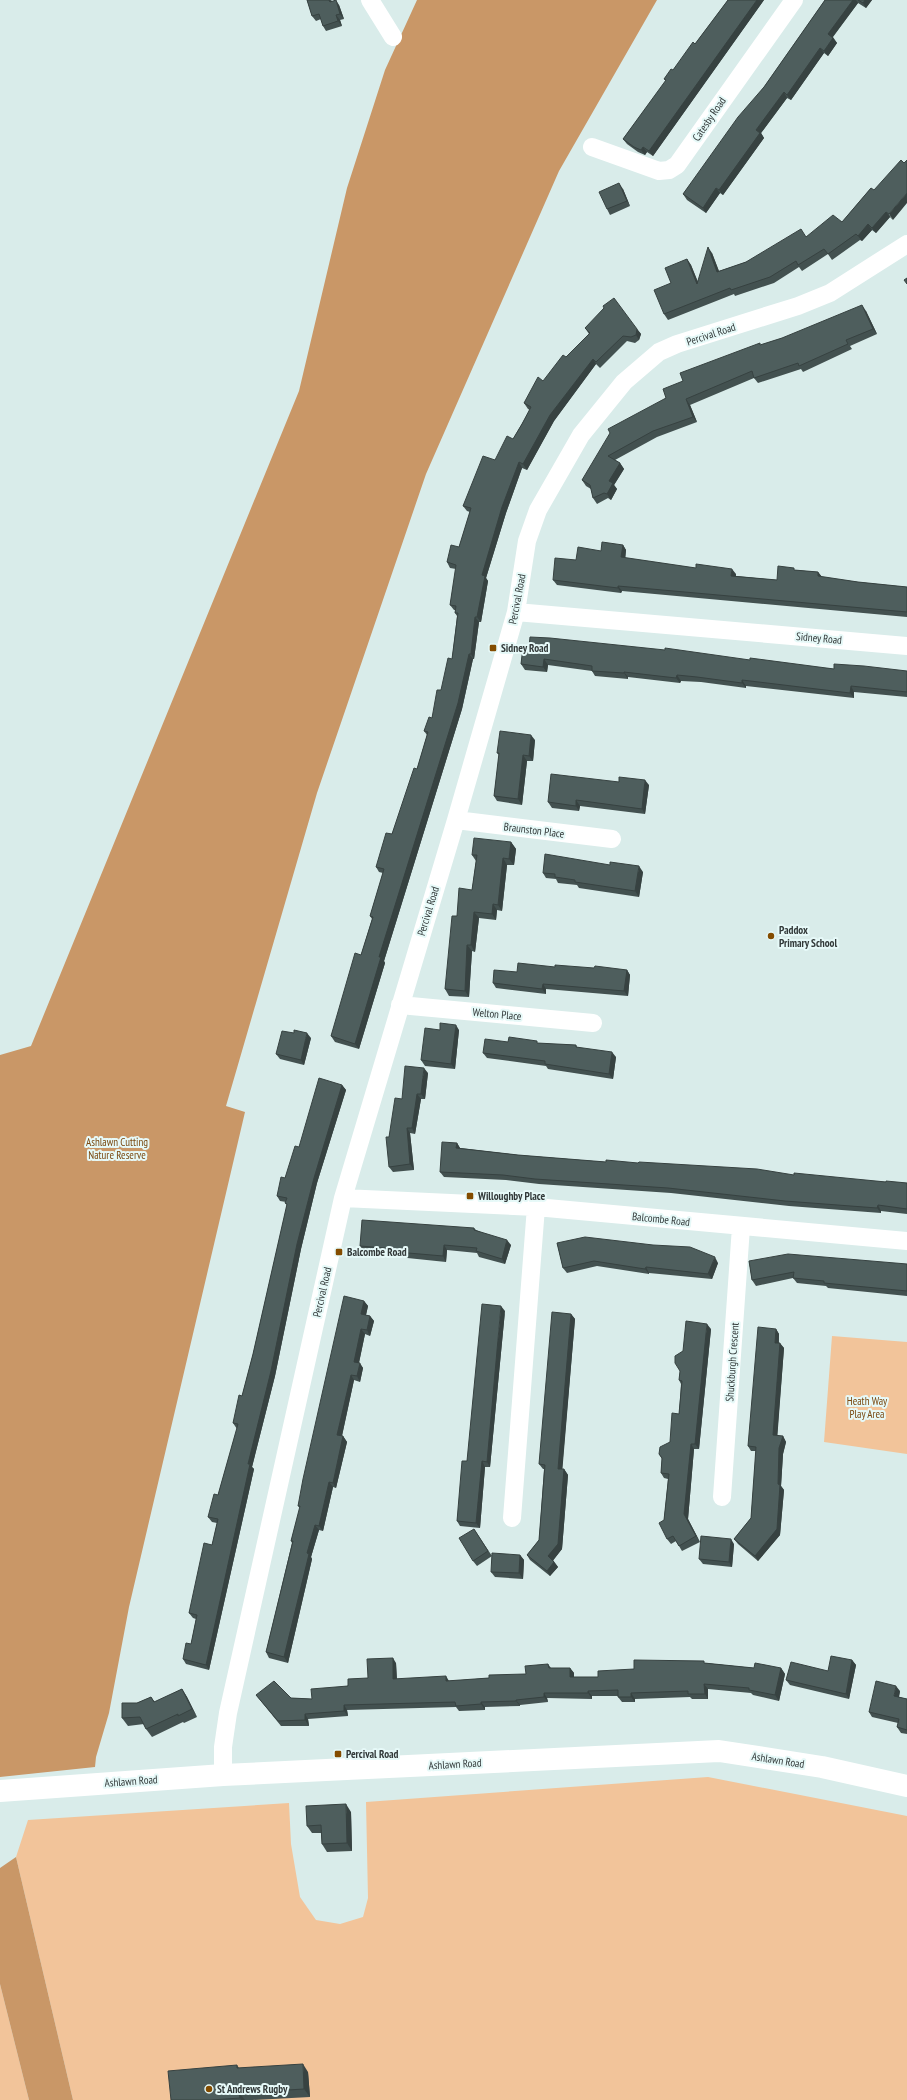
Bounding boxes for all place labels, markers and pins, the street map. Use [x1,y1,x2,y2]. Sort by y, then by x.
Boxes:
place label: Sidney Road [501,641,549,655]
marker: Sidney Road [488,643,498,653]
place label: Paddox Primary School [779,923,837,950]
marker: Paddox Primary School [766,931,776,941]
place label: Willoughby Place [477,1189,546,1203]
marker: Willoughby Place [465,1191,475,1201]
place label: Balcombe Road [347,1245,407,1259]
marker: Balcombe Road [334,1247,344,1257]
place label: Percival Road [346,1747,399,1761]
marker: Percival Road [333,1749,343,1759]
place label: St Andrews Rugby [217,2082,288,2096]
marker: St Andrews Rugby [204,2084,214,2094]

